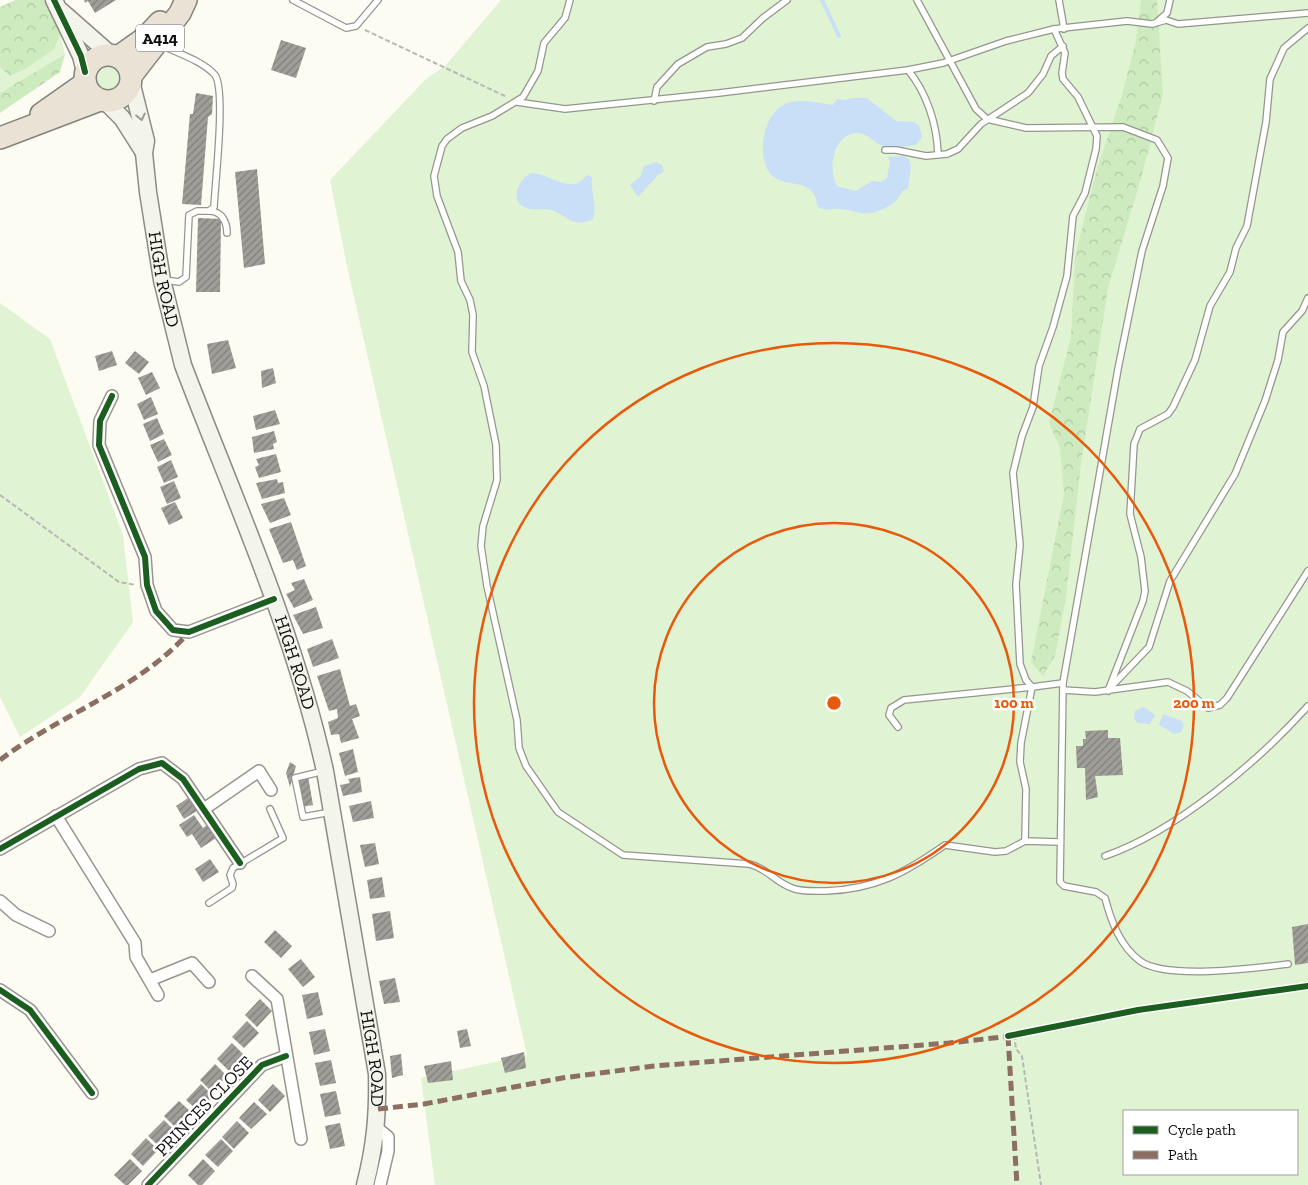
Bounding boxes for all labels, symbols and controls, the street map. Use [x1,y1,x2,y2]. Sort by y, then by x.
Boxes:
road number: A414 [136,24,184,52]
one-way arrow [135,112,146,121]
street label: HIGH ROAD [143,230,184,330]
street label: HIGH ROAD [270,613,320,712]
centre of rings [825,694,843,712]
text: 100 m [994,694,1034,712]
text: 200 m [1173,694,1215,712]
street label: HIGH ROAD [355,1009,388,1107]
street label: PRINCES CLOSE [151,1051,257,1161]
legend [1123,1110,1298,1175]
text: Cycle path [1168,1121,1237,1139]
text: Path [1168,1146,1198,1164]

